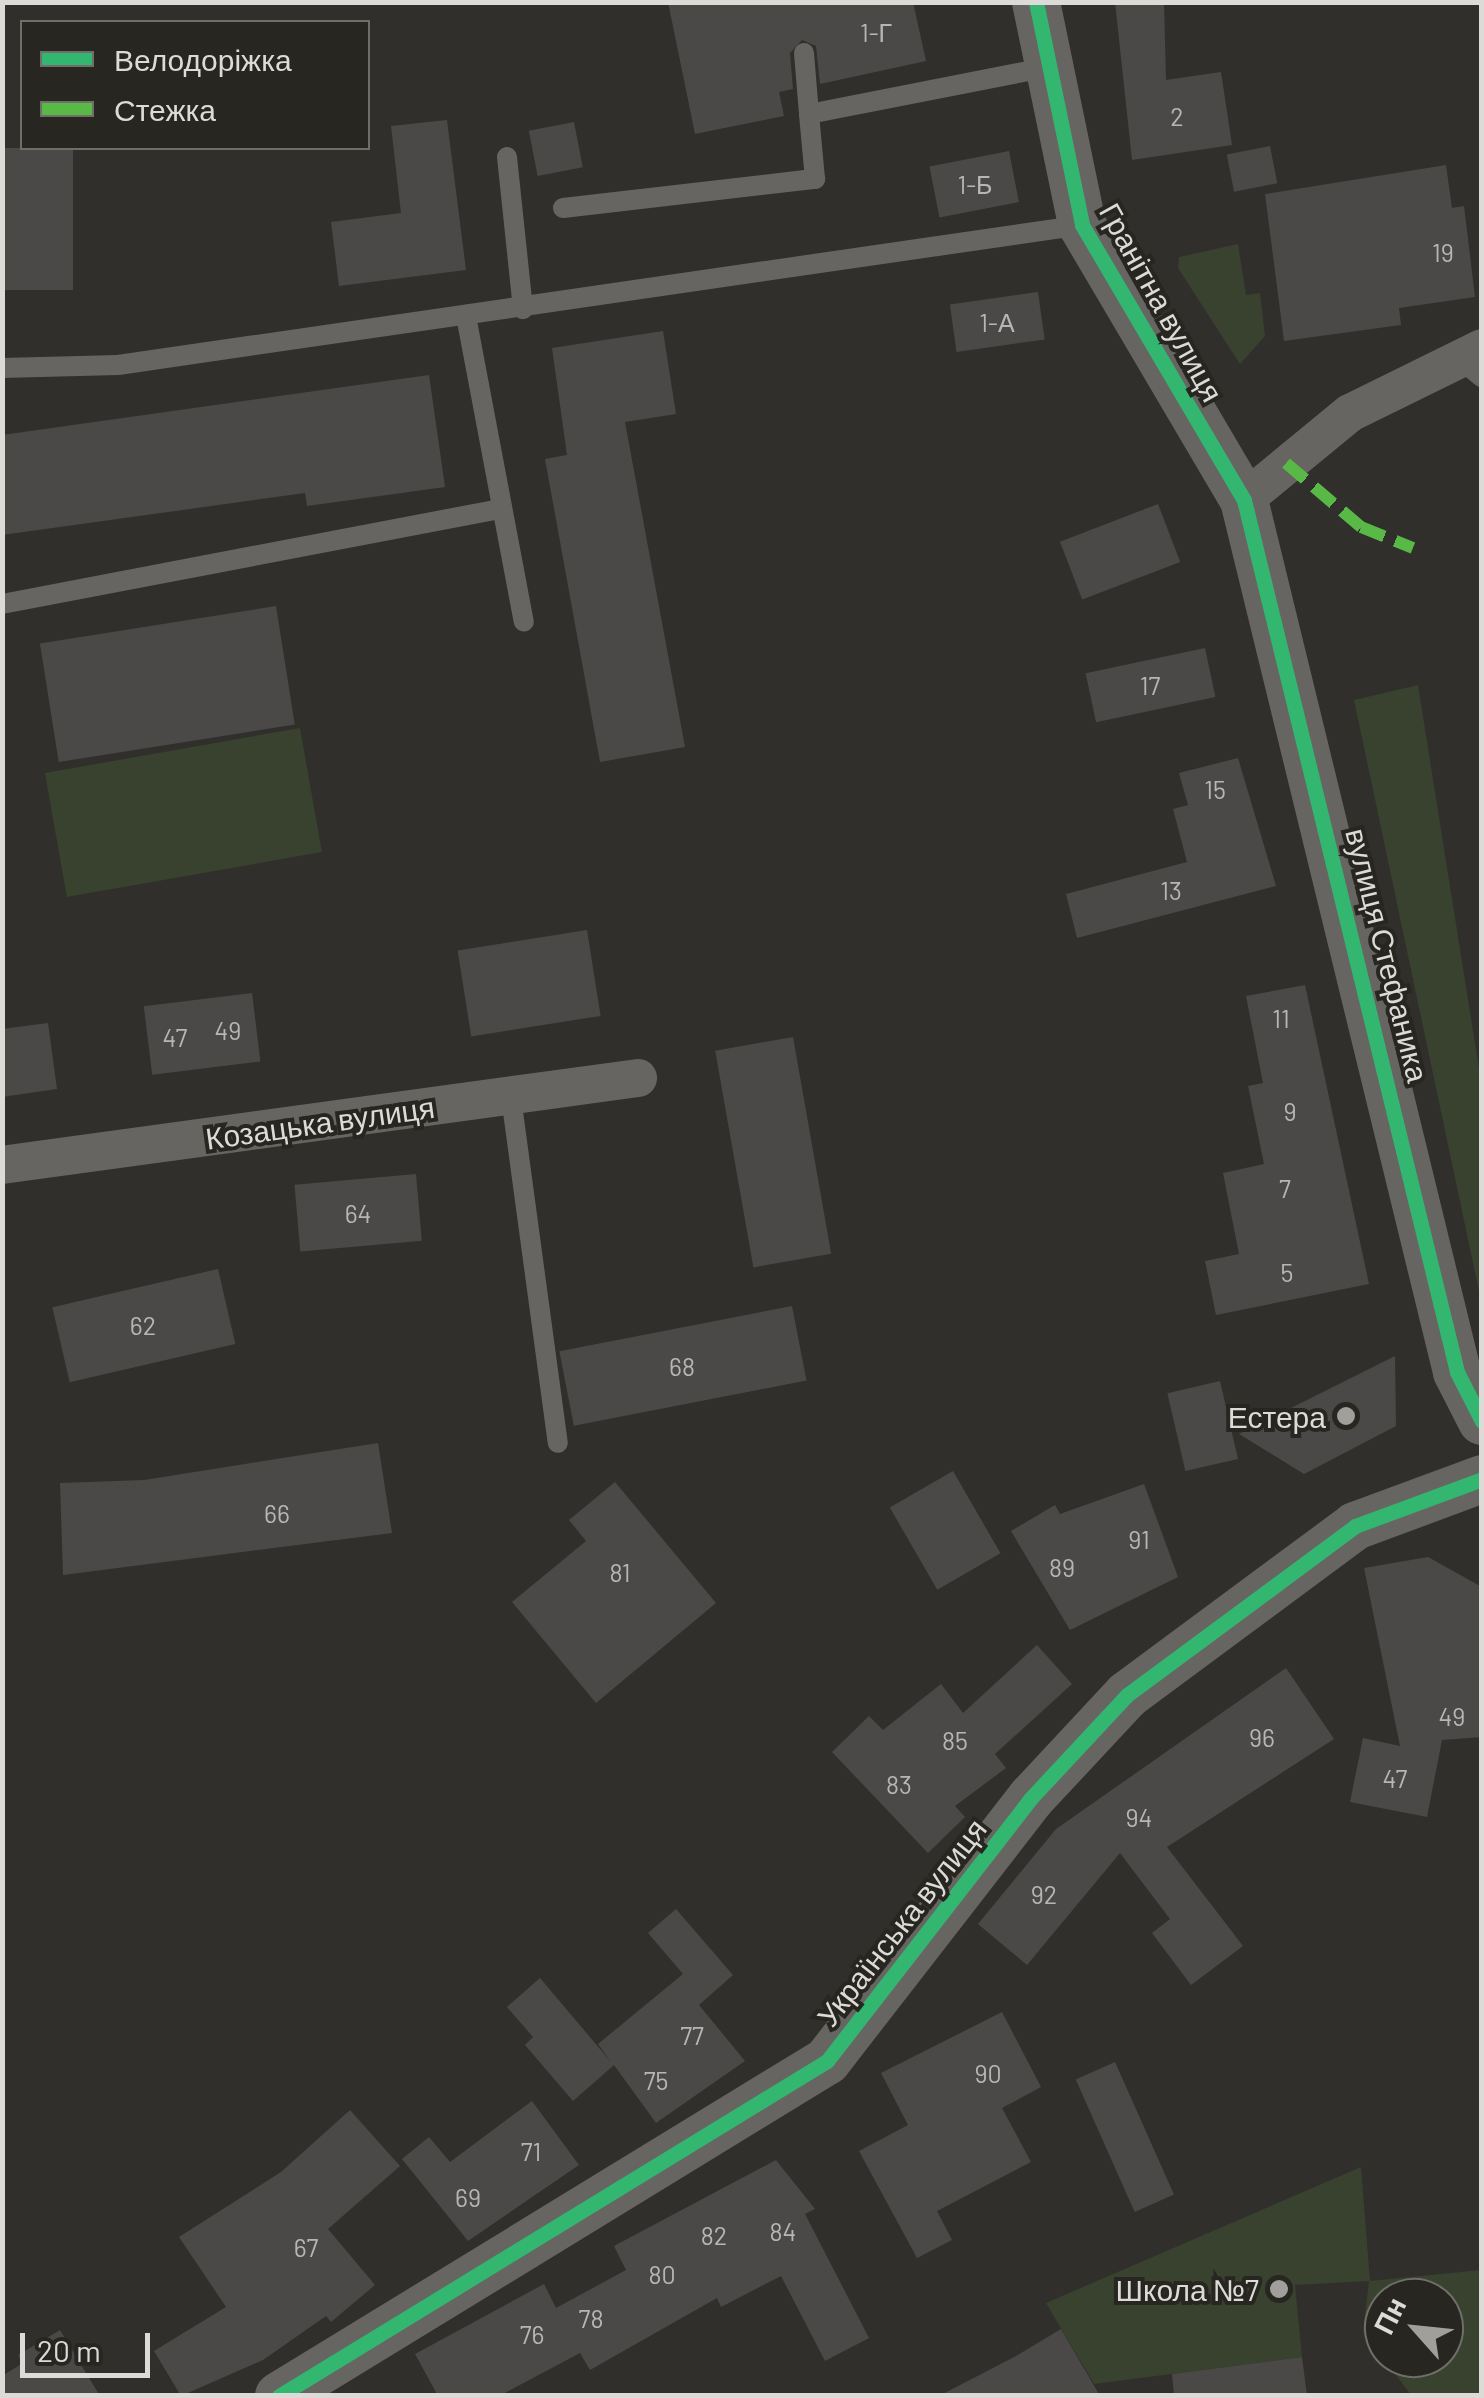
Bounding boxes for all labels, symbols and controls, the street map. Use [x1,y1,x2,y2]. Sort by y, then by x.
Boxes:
house number: 1-Г [860,17,892,47]
legend [20,20,370,150]
text: Велодоріжка [114,41,292,77]
text: Стежка [114,91,216,127]
house number: 2 [1170,101,1184,131]
house number: 1-Б [957,169,993,199]
street label: Гранітна вулиця [1093,196,1231,408]
house number: 19 [1432,237,1454,267]
house number: 1-А [979,307,1015,337]
house number: 17 [1140,670,1160,700]
house number: 15 [1204,774,1226,804]
street label: вулиця Стефаника [1339,824,1437,1086]
house number: 13 [1160,875,1182,905]
house number: 11 [1272,1003,1290,1033]
house number: 49 [215,1015,241,1045]
house number: 47 [163,1022,187,1052]
street label: Козацька вулиця [203,1088,437,1156]
house number: 9 [1283,1096,1297,1126]
house number: 7 [1279,1173,1291,1203]
house number: 64 [345,1198,371,1228]
house number: 5 [1281,1257,1293,1287]
house number: 62 [130,1310,156,1340]
house number: 68 [669,1351,695,1381]
place label: Естера [1228,1398,1326,1434]
marker: Естера [1335,1405,1357,1427]
house number: 66 [264,1498,290,1528]
house number: 91 [1128,1524,1150,1554]
house number: 89 [1049,1552,1075,1582]
house number: 81 [609,1557,631,1587]
house number: 49 [1439,1701,1465,1731]
house number: 96 [1249,1722,1275,1752]
house number: 85 [942,1725,968,1755]
house number: 47 [1383,1763,1407,1793]
house number: 83 [886,1769,912,1799]
house number: 94 [1126,1802,1152,1832]
street label: Українська вулиця [809,1811,993,2033]
house number: 92 [1031,1879,1057,1909]
house number: 77 [680,2020,704,2050]
house number: 90 [974,2058,1002,2088]
house number: 75 [644,2065,668,2095]
house number: 71 [521,2136,541,2166]
house number: 69 [455,2182,481,2212]
house number: 84 [770,2216,796,2246]
house number: 82 [701,2220,727,2250]
house number: 67 [294,2232,318,2262]
house number: 80 [648,2259,676,2289]
place label: Школа №7 [1115,2271,1259,2307]
marker: Школа №7 [1268,2278,1290,2300]
north arrow [1364,2278,1464,2378]
text: Пн [1365,2291,1413,2340]
house number: 78 [579,2303,603,2333]
scale bar [25,2313,155,2375]
house number: 76 [520,2319,544,2349]
text: 20 m [37,2332,101,2368]

